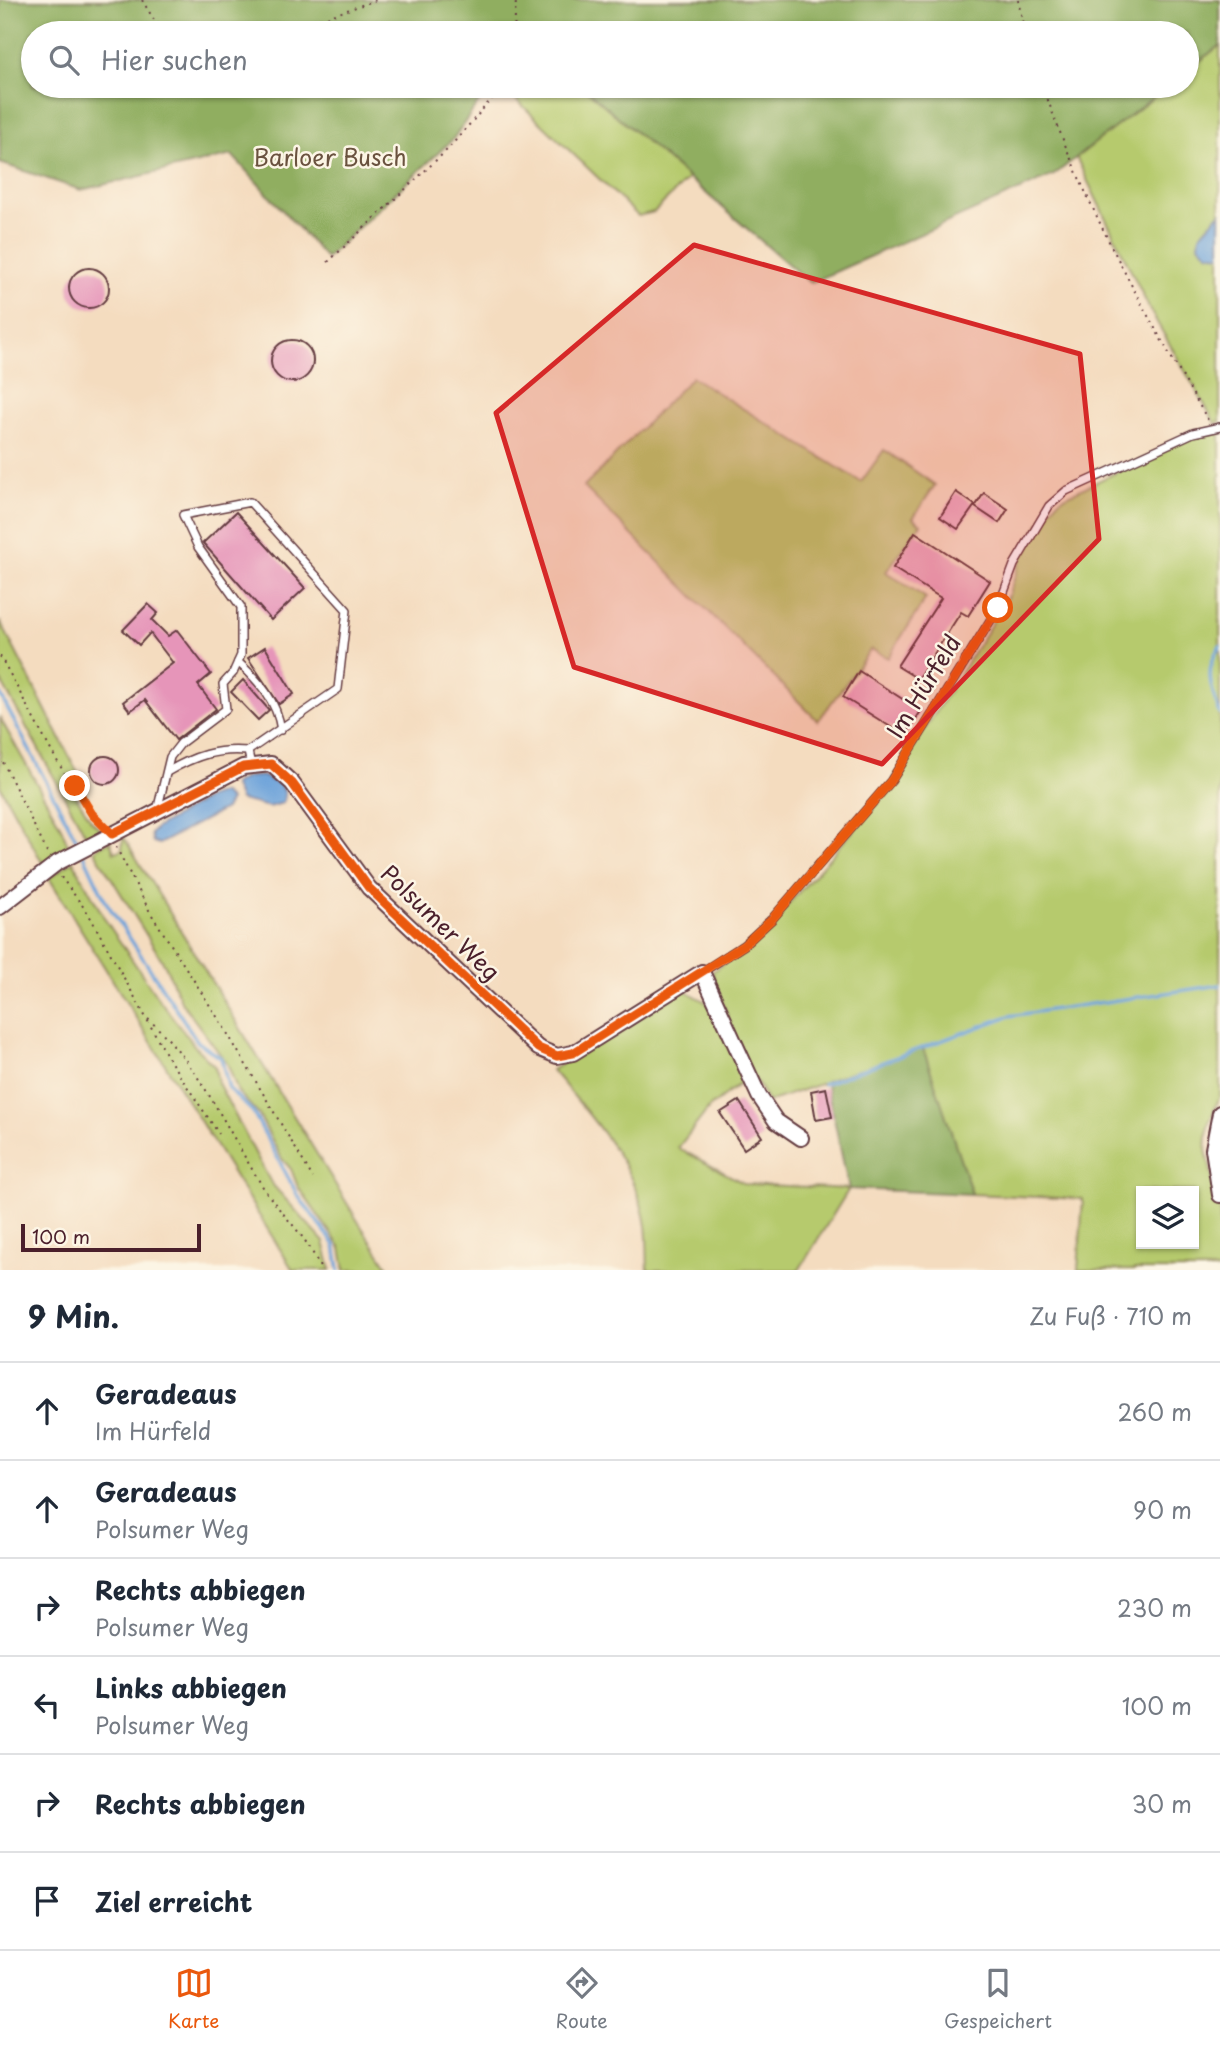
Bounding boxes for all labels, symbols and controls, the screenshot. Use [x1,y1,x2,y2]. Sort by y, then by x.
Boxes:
search box [21,21,1199,98]
text: Hier suchen [101,40,248,79]
icon: search [45,41,83,79]
park label: Barloer Busch [253,139,407,174]
route start [982,592,1013,623]
street label: Im Hürfeld [877,627,969,745]
route end [59,770,90,801]
street label: Polsumer Weg [373,856,509,988]
map controls [1136,1186,1199,1249]
button: layers [1136,1186,1199,1249]
scale bar [21,1221,201,1253]
text: 100 m [32,1222,90,1250]
text: 9 Min. [28,1293,119,1338]
text: Zu Fuß · 710 m [1029,1298,1192,1333]
text: Geradeaus [95,1374,237,1413]
icon: ahead [28,1392,66,1430]
text: 260 m [1117,1394,1192,1429]
text: Im Hürfeld [95,1413,211,1448]
text: Geradeaus [95,1472,237,1511]
icon: ahead [28,1490,66,1528]
text: 90 m [1133,1492,1192,1527]
text: Polsumer Weg [95,1511,249,1546]
text: Rechts abbiegen [95,1570,306,1609]
icon: right [28,1588,66,1626]
text: 230 m [1117,1590,1192,1625]
text: Polsumer Weg [95,1609,249,1644]
text: Links abbiegen [95,1668,287,1707]
icon: left [28,1686,66,1724]
text: 100 m [1122,1688,1192,1723]
text: Polsumer Weg [95,1707,249,1742]
icon: right [28,1784,66,1822]
text: Rechts abbiegen [95,1784,306,1823]
text: 30 m [1131,1786,1192,1821]
icon: arrive [28,1882,66,1920]
text: Ziel erreicht [95,1882,253,1921]
tab: Karte [168,1964,219,2034]
tab: Route [556,1964,608,2034]
tab: Gespeichert [944,1964,1052,2034]

